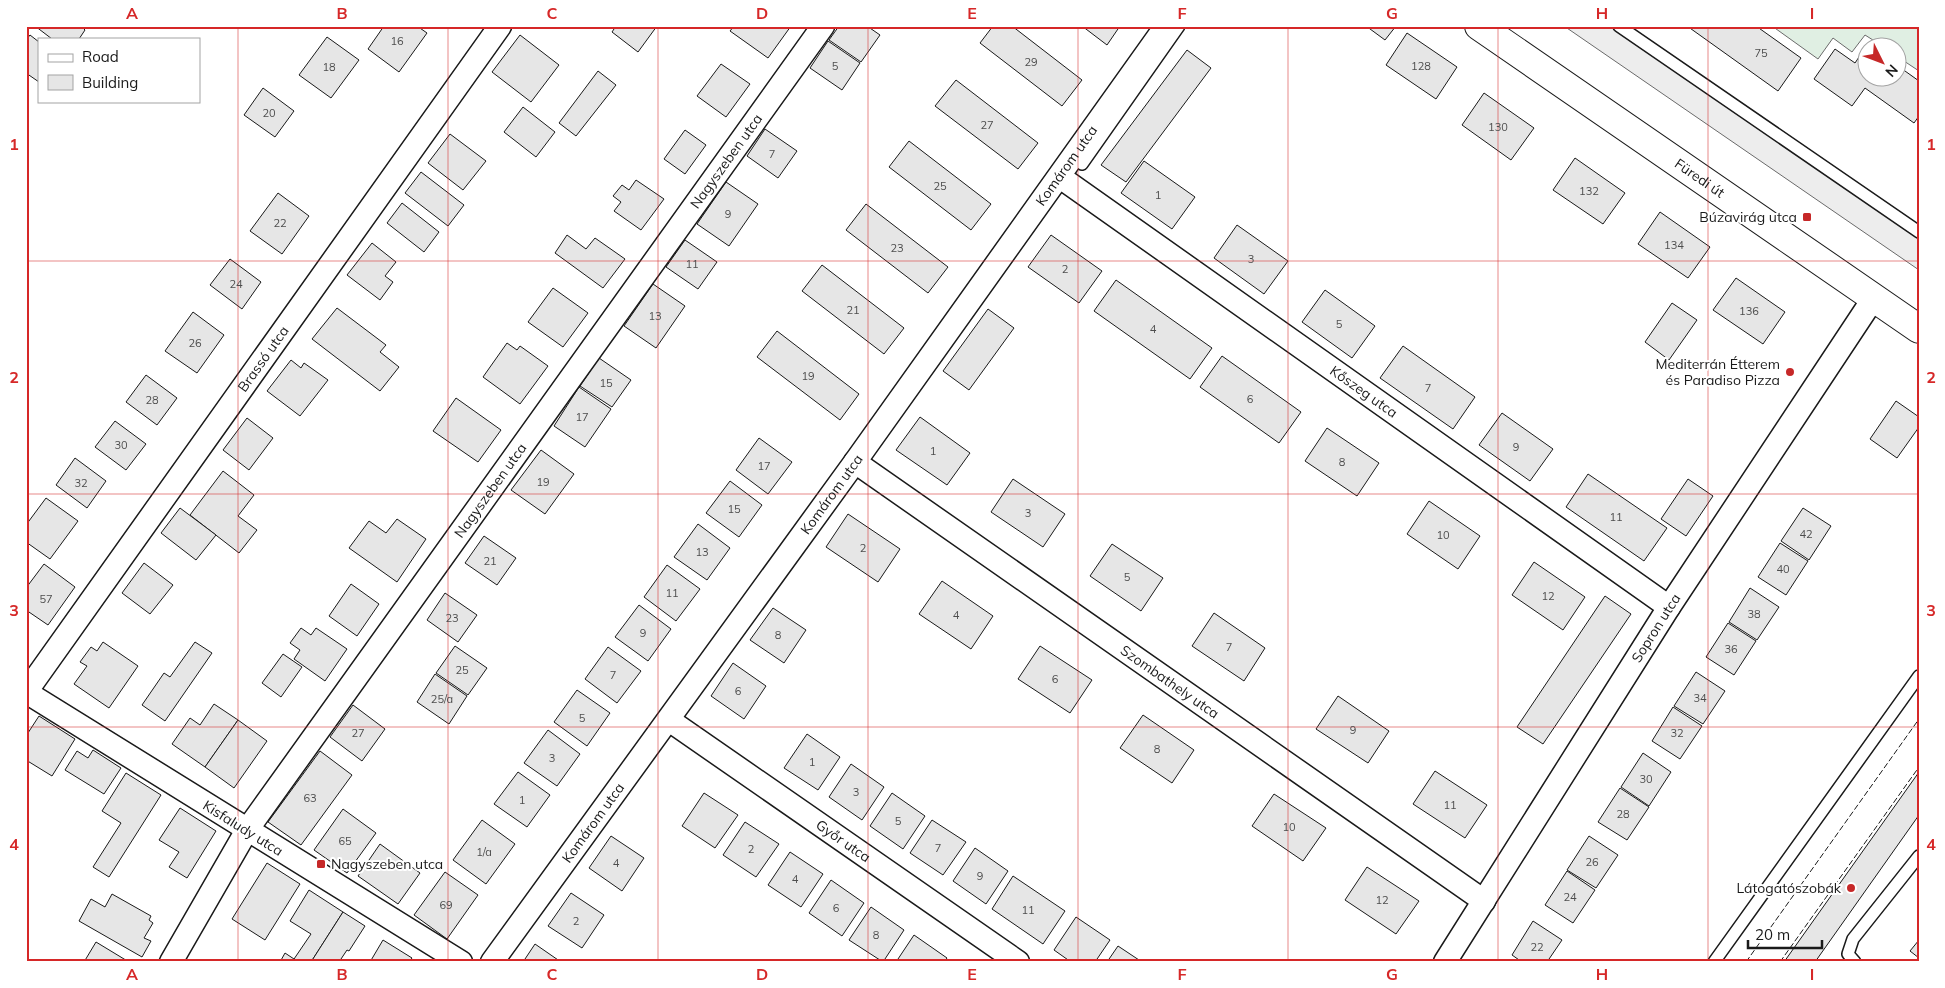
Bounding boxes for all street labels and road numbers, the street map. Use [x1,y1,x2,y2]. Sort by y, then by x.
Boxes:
street label: Nagyszeben utca [686,110,766,212]
street label: Komárom utca [1032,122,1101,209]
street label: Füredi út [1671,154,1728,202]
street label: Brassó utca [234,322,293,395]
street label: Kőszeg utca [1327,362,1401,422]
street label: Nagyszeben utca [450,440,530,541]
street label: Komárom utca [797,451,867,538]
street label: Sopron utca [1627,590,1684,666]
street label: Szombathely utca [1117,641,1223,722]
street label: Komárom utca [558,779,628,866]
street label: Kisfaludy utca [200,796,286,860]
street label: Győr utca [812,816,874,866]

